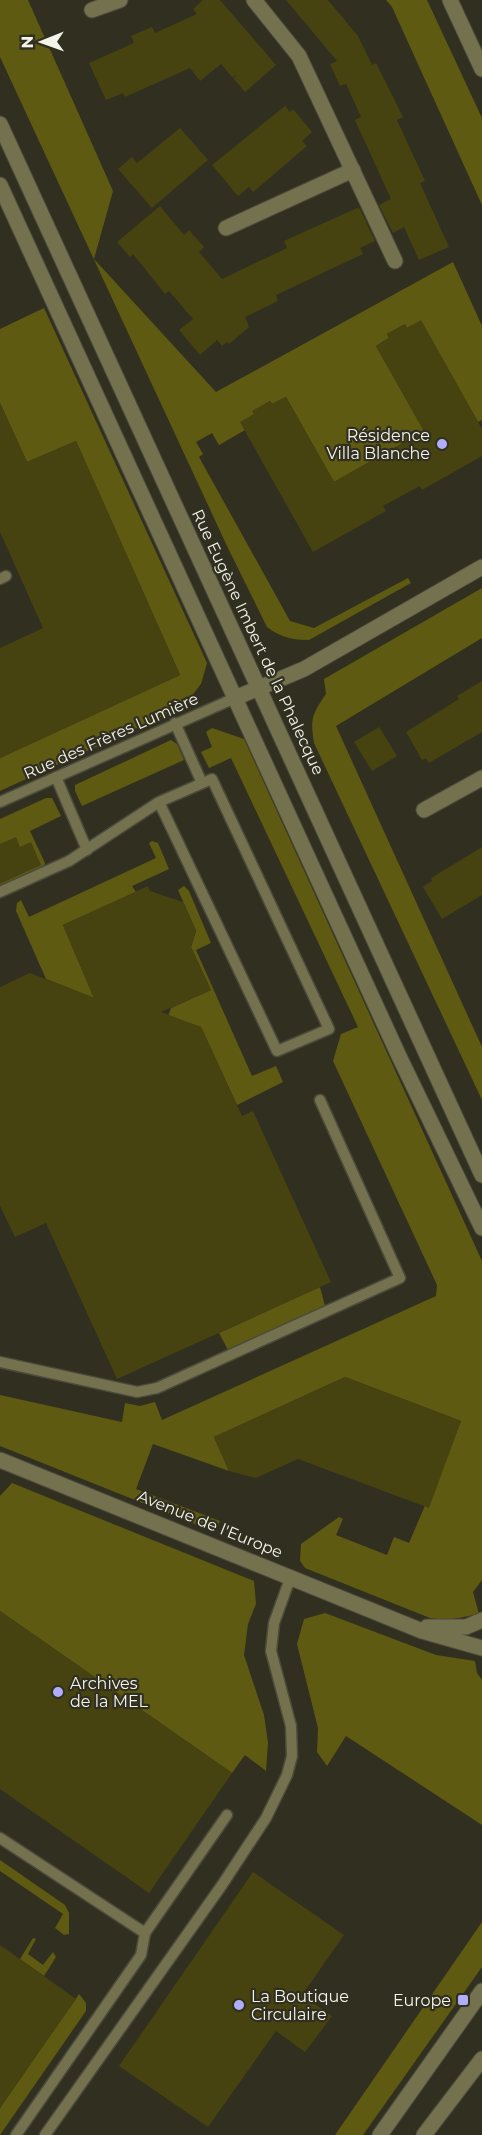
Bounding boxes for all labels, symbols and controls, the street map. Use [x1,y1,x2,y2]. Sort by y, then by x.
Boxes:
north arrow [12,12,72,72]
text: N [18,36,37,49]
place label: Résidence Villa Blanche [327,426,430,463]
marker: Résidence Villa Blanche [435,437,449,451]
street label: Rue Eugène Imbert de la Phalecque [188,506,328,778]
street label: Rue des Frères Lumière [21,689,201,783]
street label: Avenue de l'Europe [135,1486,285,1562]
place label: Archives de la MEL [70,1674,149,1711]
marker: Archives de la MEL [51,1685,65,1699]
place label: La Boutique Circulaire [251,1987,349,2024]
place label: Europe [393,1991,451,2010]
marker: Europe [456,1993,470,2007]
marker: La Boutique Circulaire [232,1998,246,2012]

